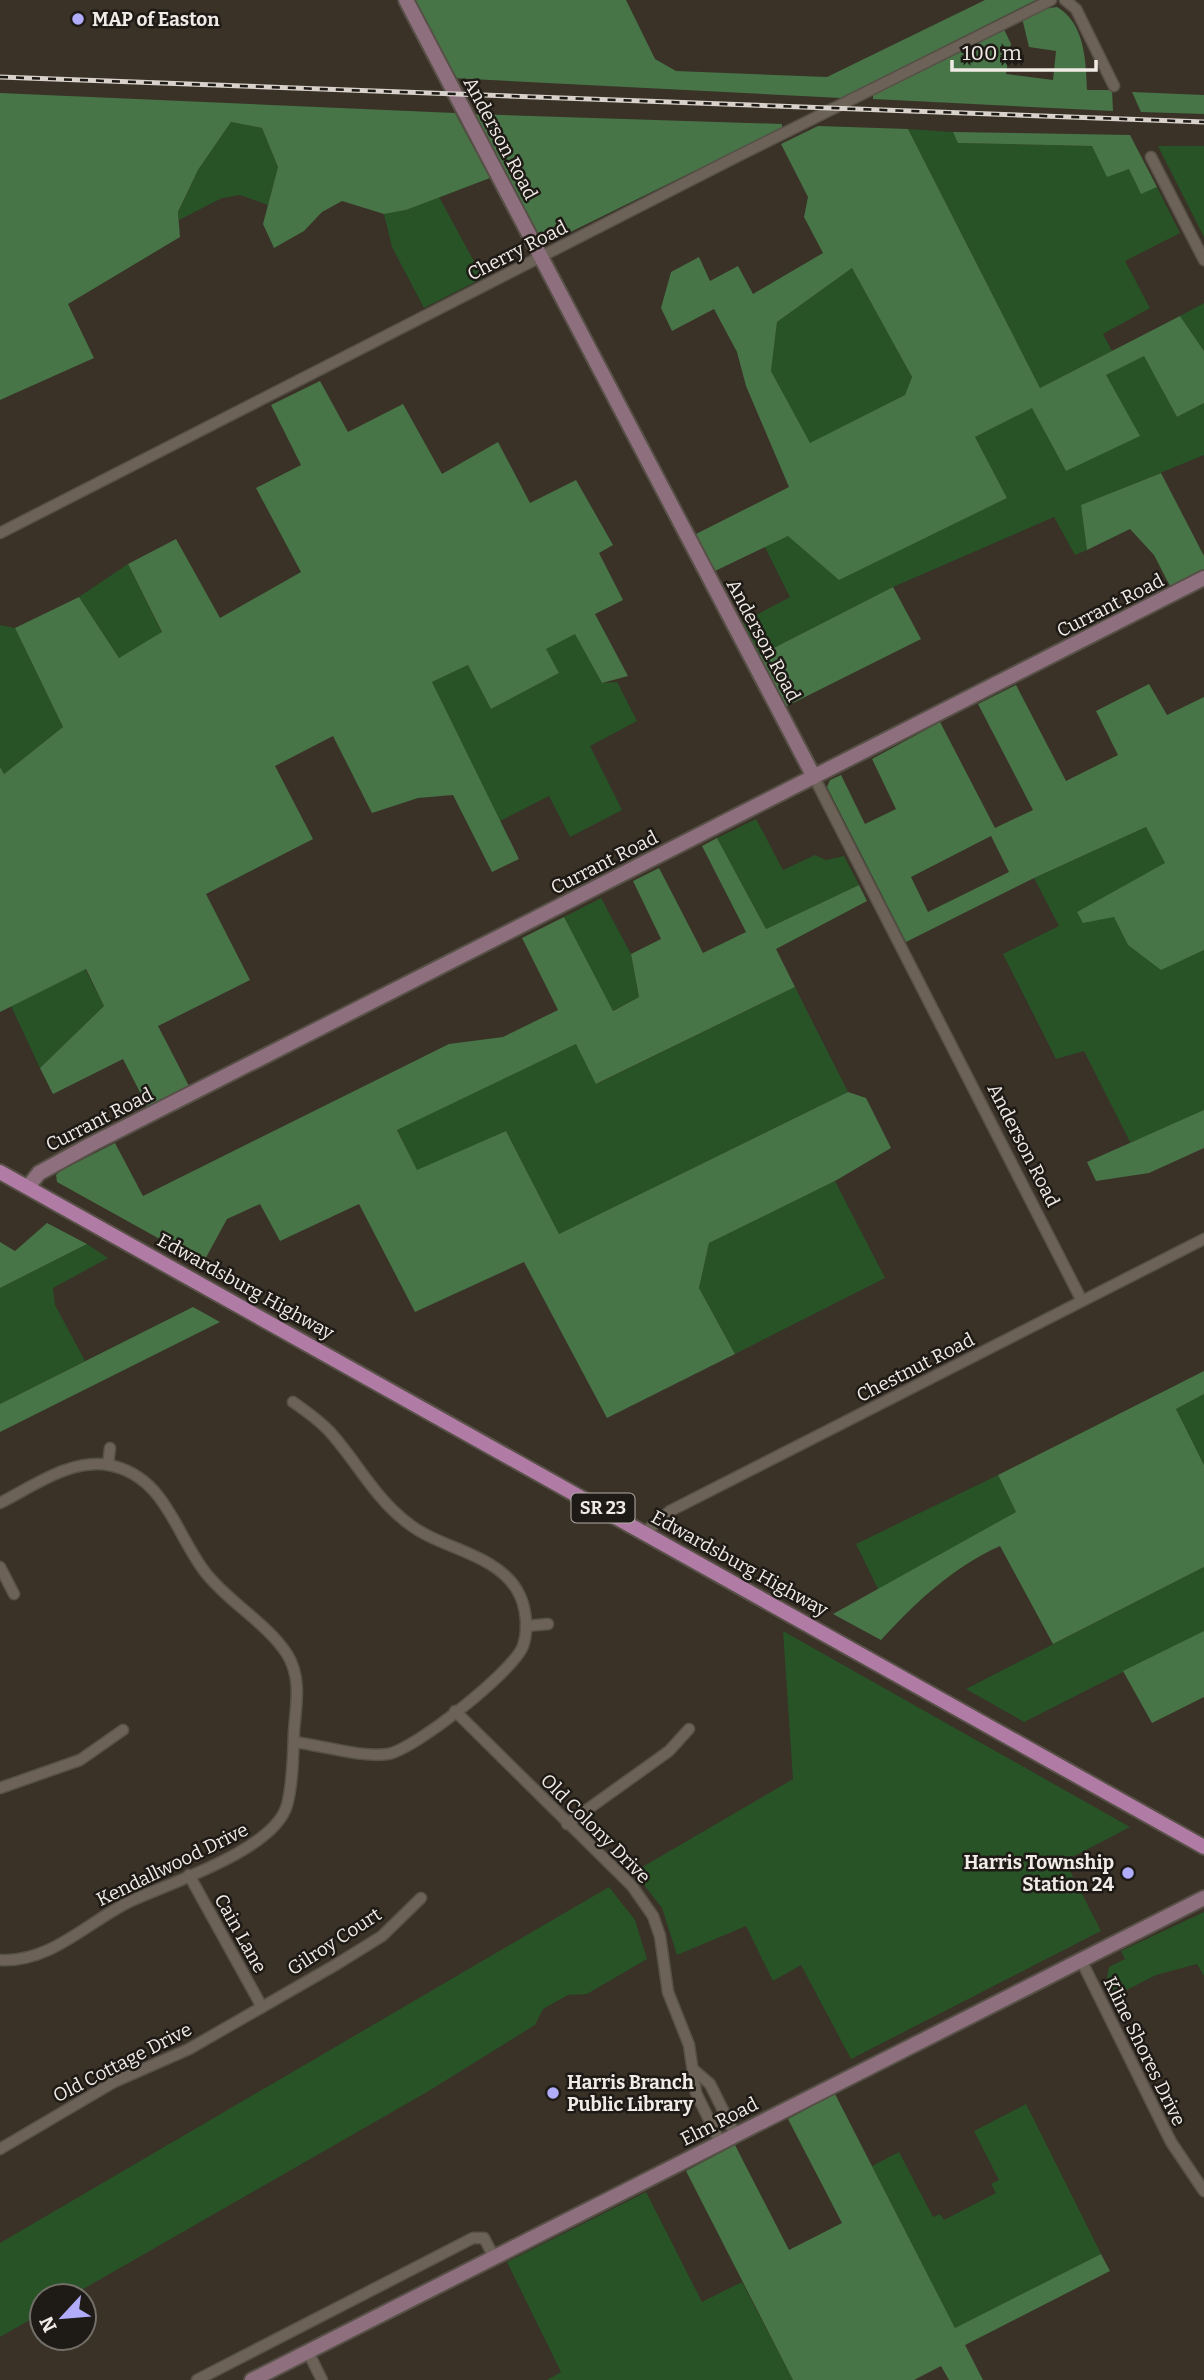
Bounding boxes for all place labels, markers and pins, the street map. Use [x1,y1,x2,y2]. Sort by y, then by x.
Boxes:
place label: MAP of Easton [92,8,220,31]
marker: MAP of Easton [70,11,86,27]
place label: Harris Township Station 24 [964,1851,1114,1896]
marker: Harris Township Station 24 [1120,1865,1136,1881]
place label: Harris Branch Public Library [567,2071,694,2116]
marker: Harris Branch Public Library [545,2085,561,2101]

